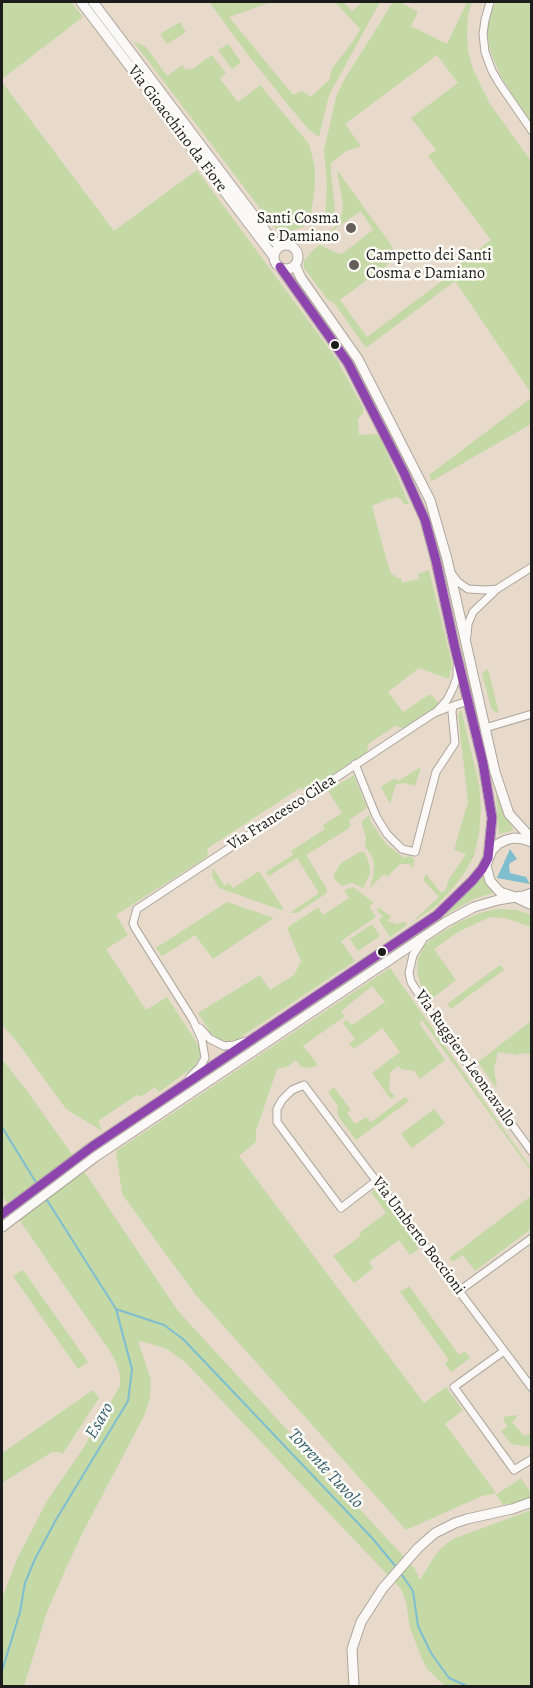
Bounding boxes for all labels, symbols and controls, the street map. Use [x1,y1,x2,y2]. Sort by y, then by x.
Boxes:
street label: Via Gioacchino da Fiore [123,62,231,196]
place label: Santi Cosma e Damiano [257,209,339,247]
marker: Santi Cosma e Damiano [344,221,358,235]
place label: Campetto dei Santi Cosma e Damiano [366,246,492,284]
marker: Campetto dei Santi Cosma e Damiano [347,258,361,272]
unlabelled marker [329,339,341,351]
street label: Via Francesco Cilea [224,771,340,855]
unlabelled marker [376,946,388,958]
street label: Via Ruggiero Leoncavallo [410,987,520,1131]
street label: Via Umberto Boccioni [367,1173,469,1299]
water label: Esaro [81,1399,119,1443]
water label: Torrente Tuvolo [282,1425,368,1513]

